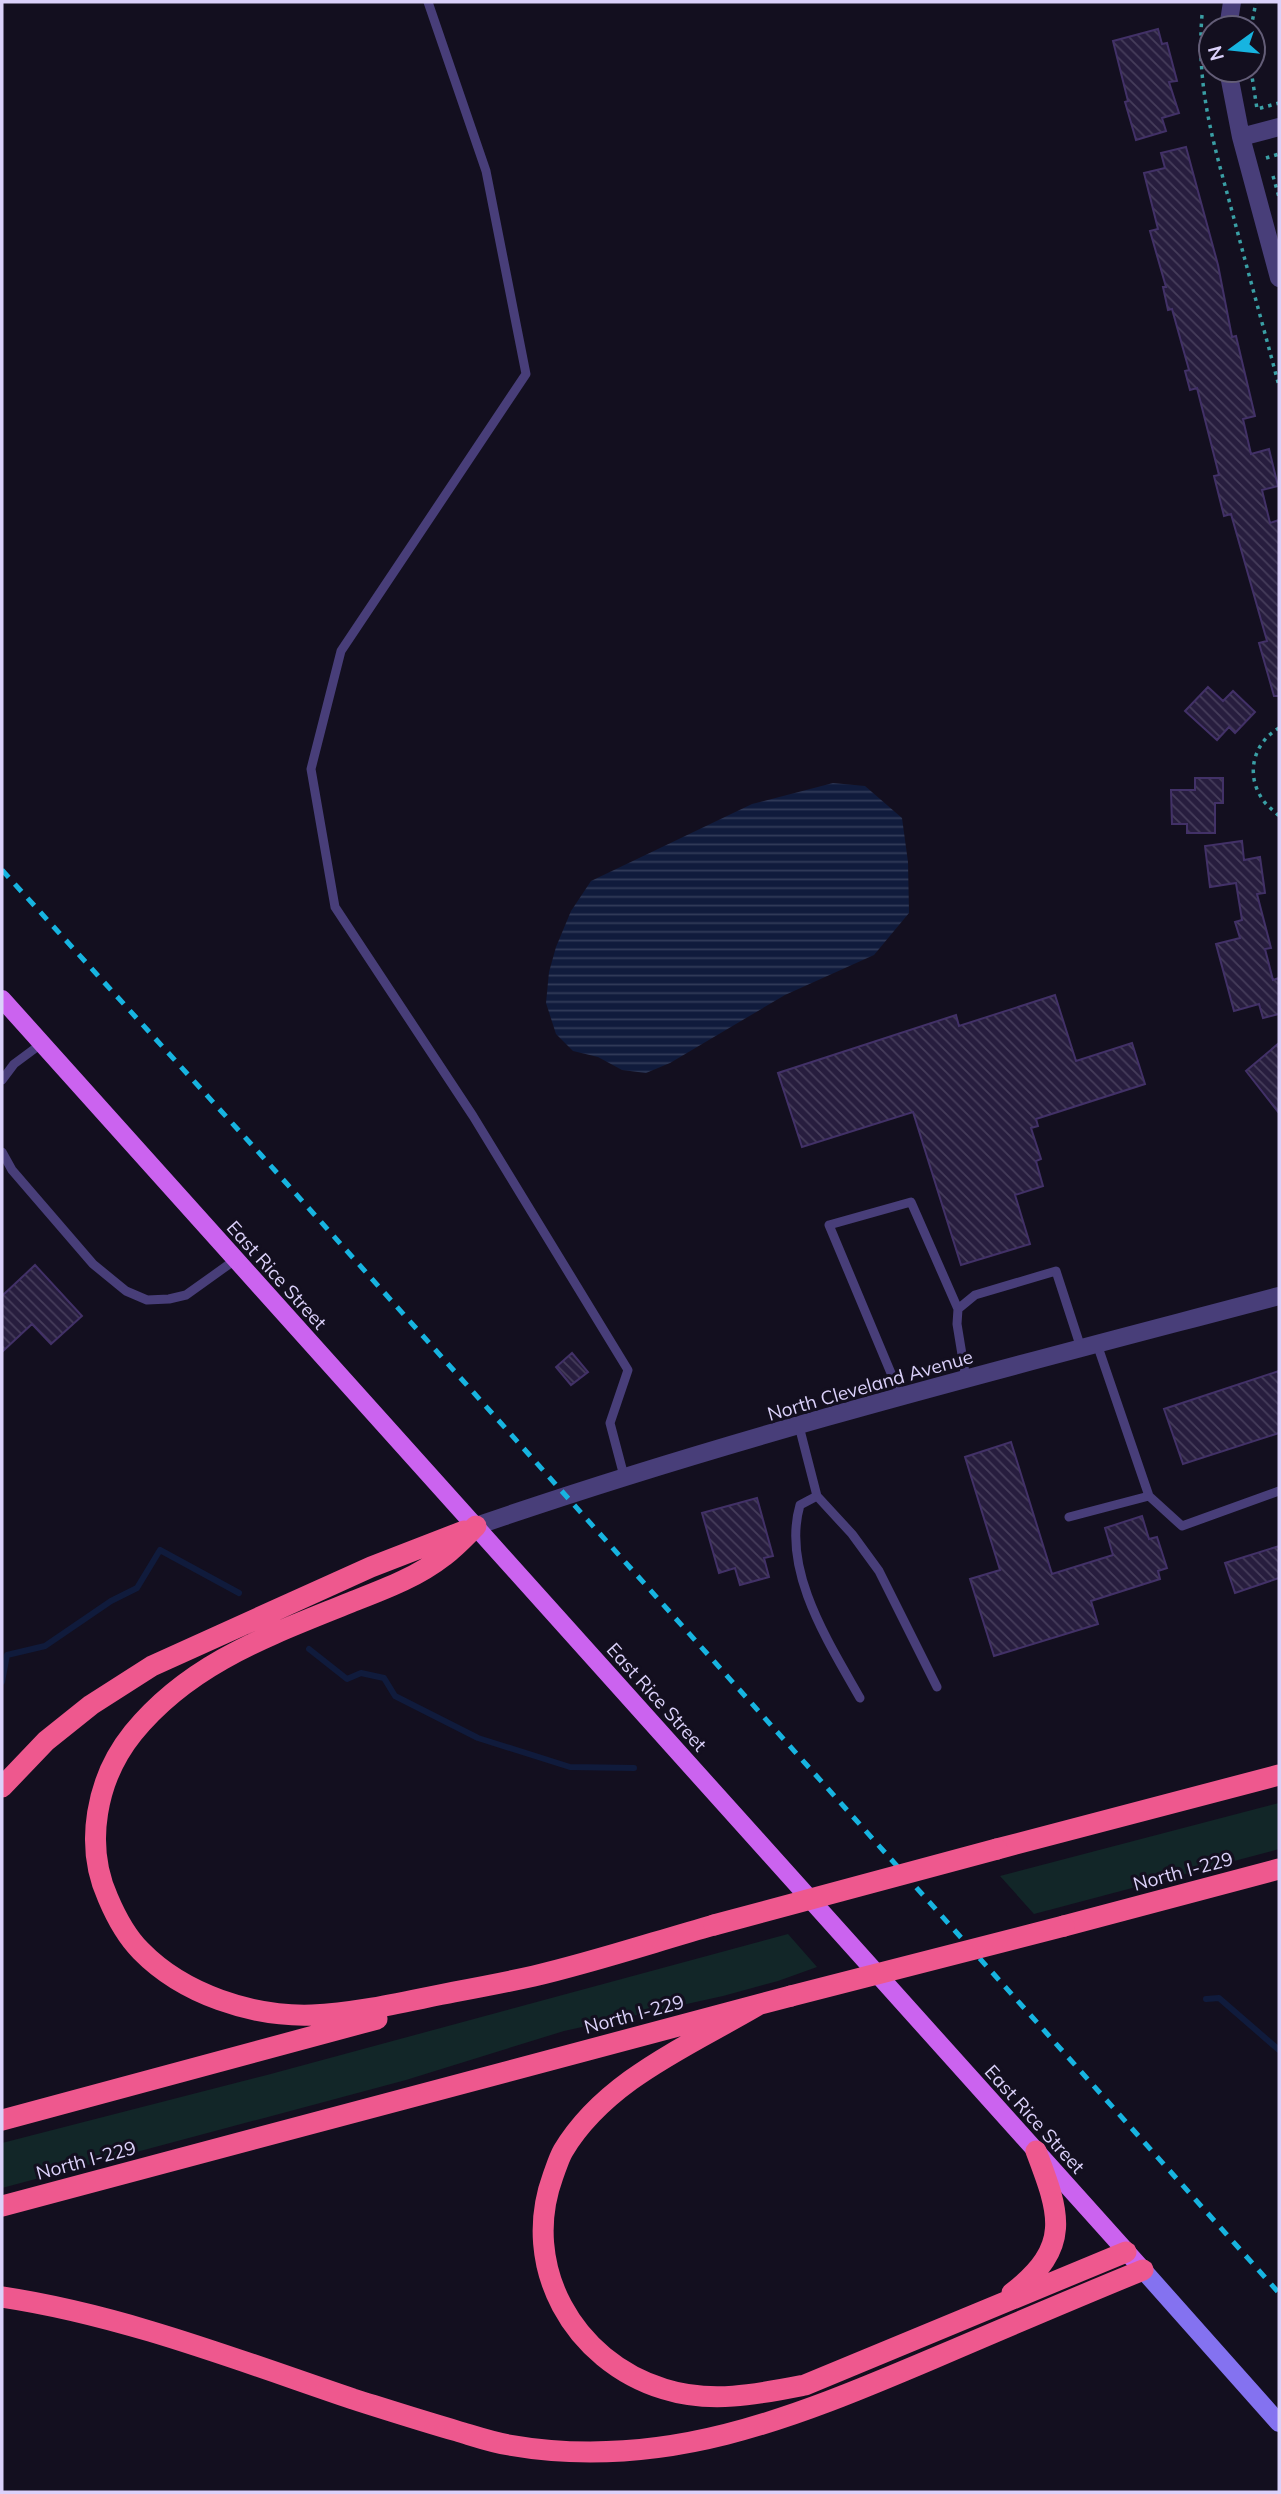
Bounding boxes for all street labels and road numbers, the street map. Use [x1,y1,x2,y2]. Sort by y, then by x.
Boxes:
street label: East Rice Street [222,1216,332,1335]
street label: North Cleveland Avenue [764,1344,976,1426]
street label: East Rice Street [602,1638,712,1757]
street label: North I-229 [1130,1846,1236,1896]
street label: North I-229 [581,1989,687,2039]
street label: East Rice Street [980,2060,1090,2179]
street label: North I-229 [33,2135,139,2185]

